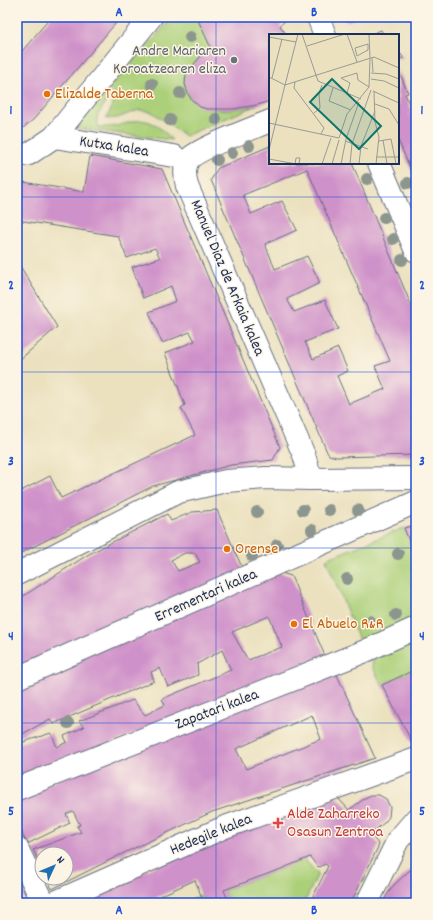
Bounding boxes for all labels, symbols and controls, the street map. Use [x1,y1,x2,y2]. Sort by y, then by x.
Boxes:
text: A [115,4,123,23]
text: B [311,4,317,23]
inset map [269,34,399,164]
place label: Andre Mariaren Koroatzearen eliza [113,40,226,81]
marker: Andre Mariaren Koroatzearen eliza [229,55,239,65]
place label: Elizalde Taberna [55,83,154,106]
marker: Elizalde Taberna [42,89,52,99]
text: 1 [10,102,13,121]
text: 1 [421,102,424,121]
street label: Kutxa kalea [78,130,151,164]
street label: Manuel Diaz de Arkaia kalea [184,196,271,360]
text: 2 [8,277,14,296]
text: 2 [419,277,425,296]
text: 3 [8,453,14,472]
text: 3 [419,453,425,472]
place label: Orense [235,538,278,561]
marker: Orense [222,544,232,554]
street label: Errementari kalea [151,563,261,629]
place label: El Abuelo R&R [302,613,384,636]
marker: El Abuelo R&R [289,619,299,629]
text: 4 [8,628,14,647]
text: 4 [419,628,425,647]
street label: Zapatari kalea [172,683,263,736]
text: 5 [8,803,14,822]
place label: Alde Zaharreko Osasun Zentroa [287,803,384,844]
text: 5 [419,803,425,822]
street label: Hedegile kalea [167,808,256,862]
marker: Alde Zaharreko Osasun Zentroa [272,817,284,829]
north arrow [34,846,74,886]
text: N [52,853,68,868]
text: A [115,902,123,920]
text: B [311,902,317,920]

